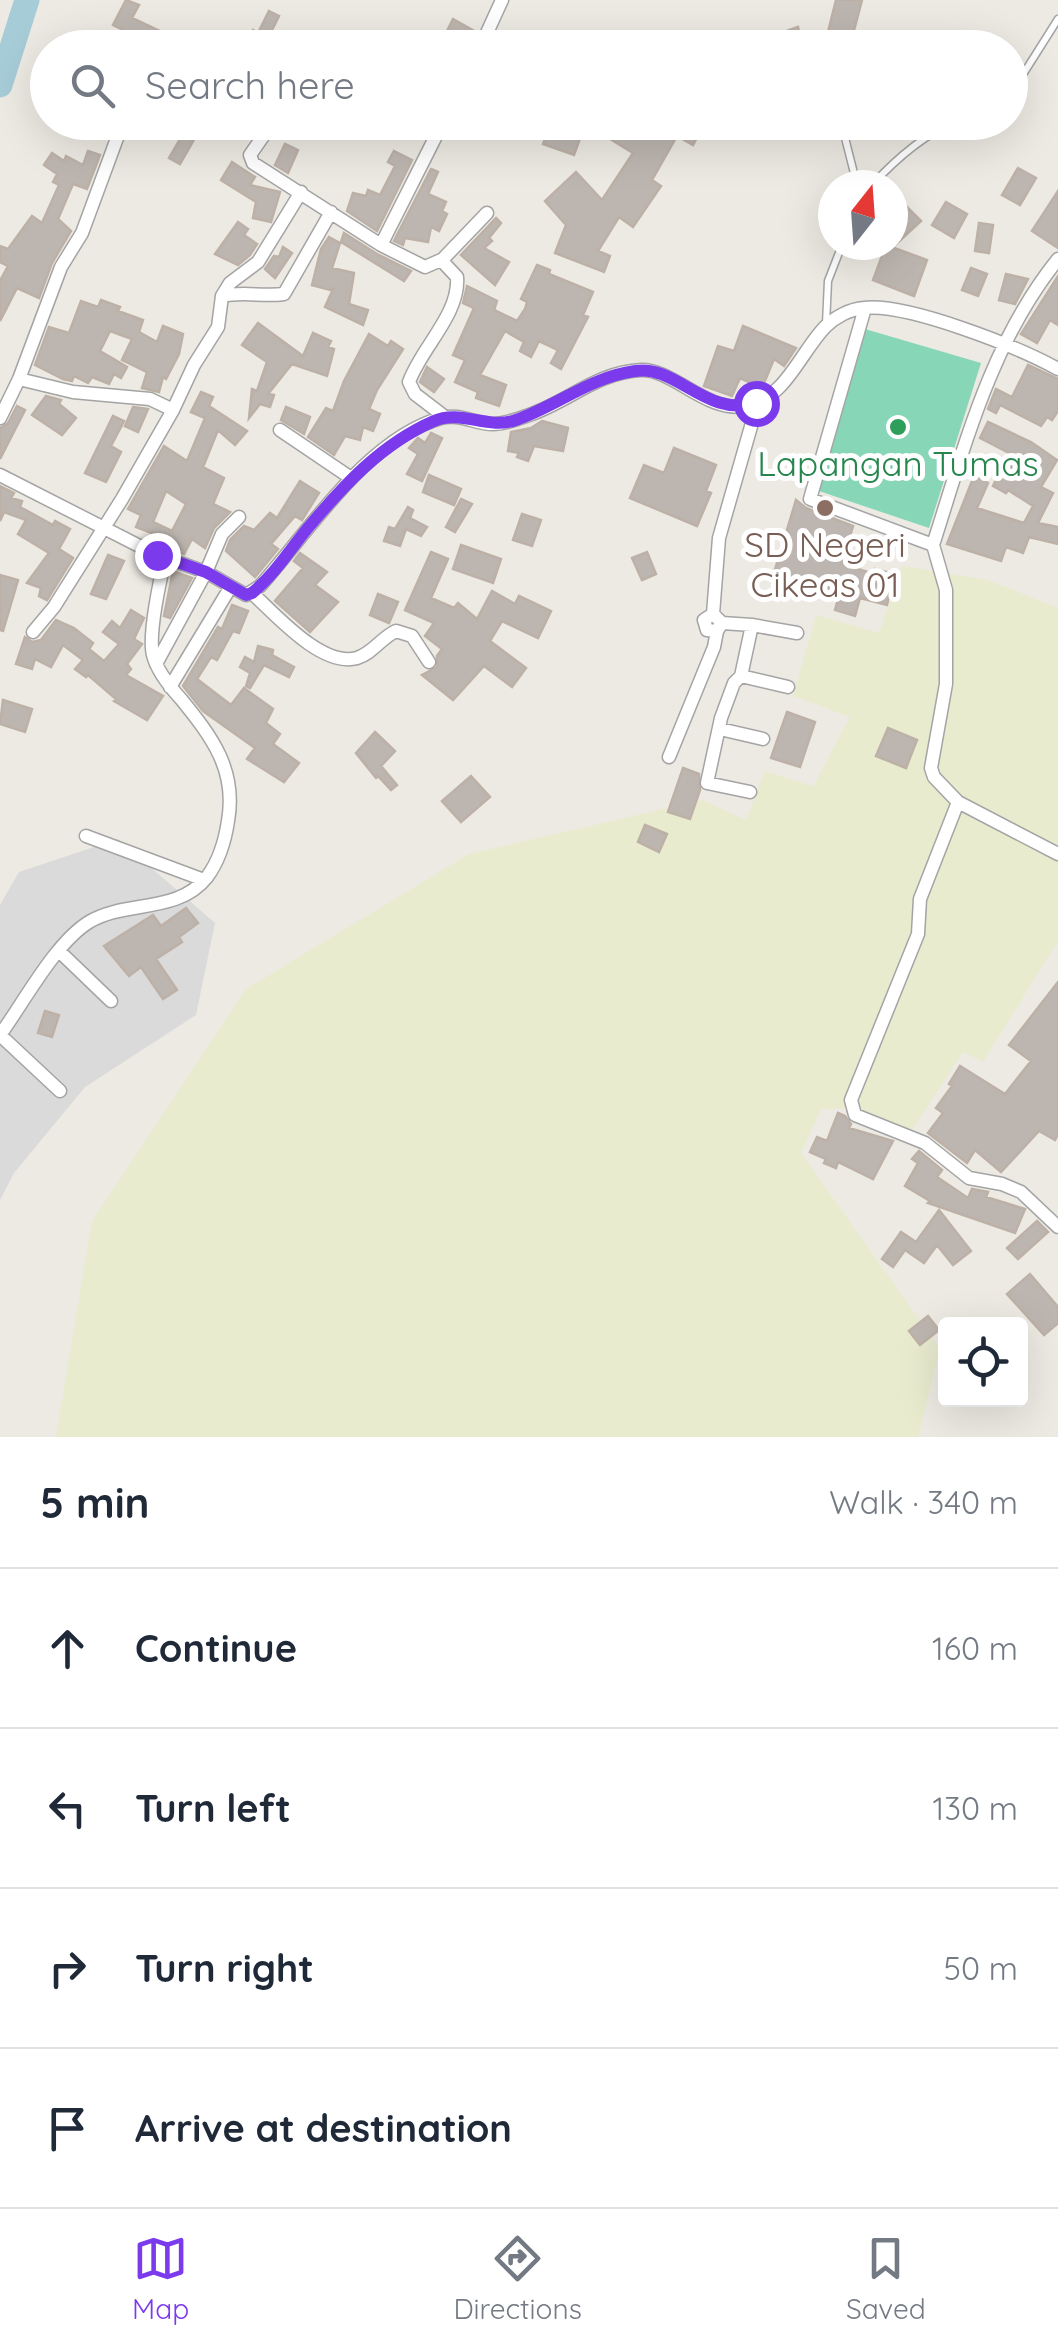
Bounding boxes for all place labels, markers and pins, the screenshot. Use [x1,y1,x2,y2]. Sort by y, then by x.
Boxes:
marker: Lapangan Tumas [887,416,909,438]
place label: Lapangan Tumas [757,441,1039,485]
marker: SD Negeri Cikeas 01 [814,497,836,519]
place label: SD Negeri Cikeas 01 [744,522,906,606]

